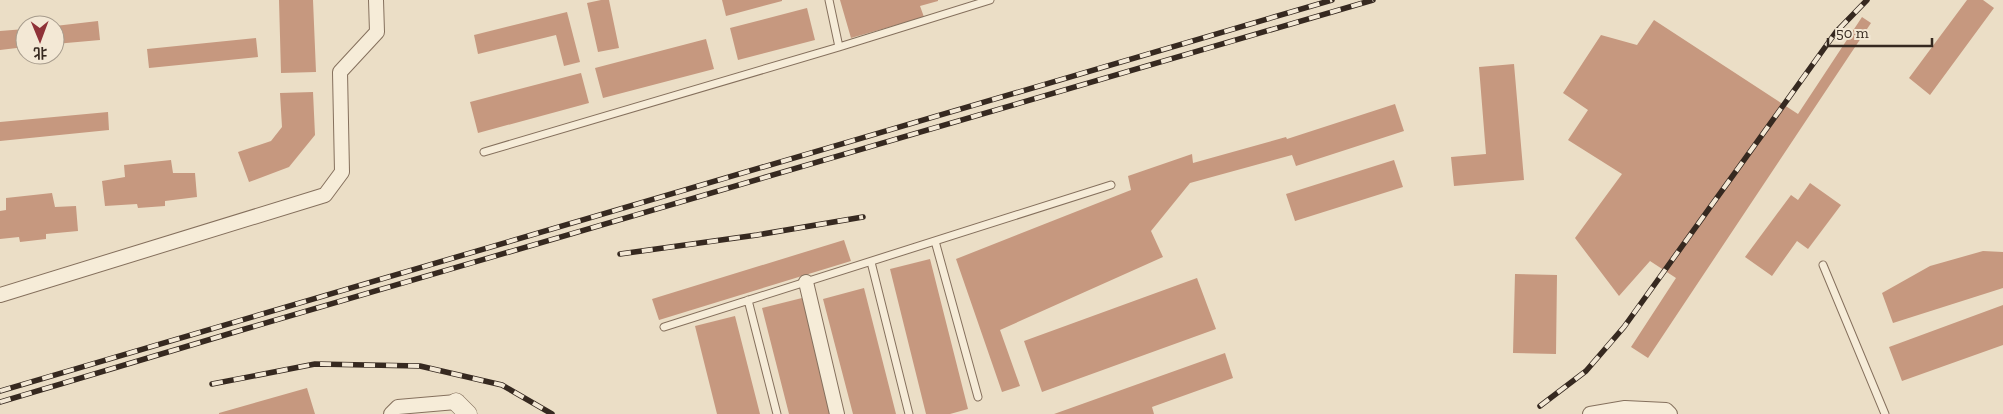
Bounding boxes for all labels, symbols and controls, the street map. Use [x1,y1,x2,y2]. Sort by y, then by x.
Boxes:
north arrow [15,15,65,65]
scale bar [1828,15,1932,47]
text: 50 m [1836,24,1869,42]
text: 北 [33,44,47,61]

